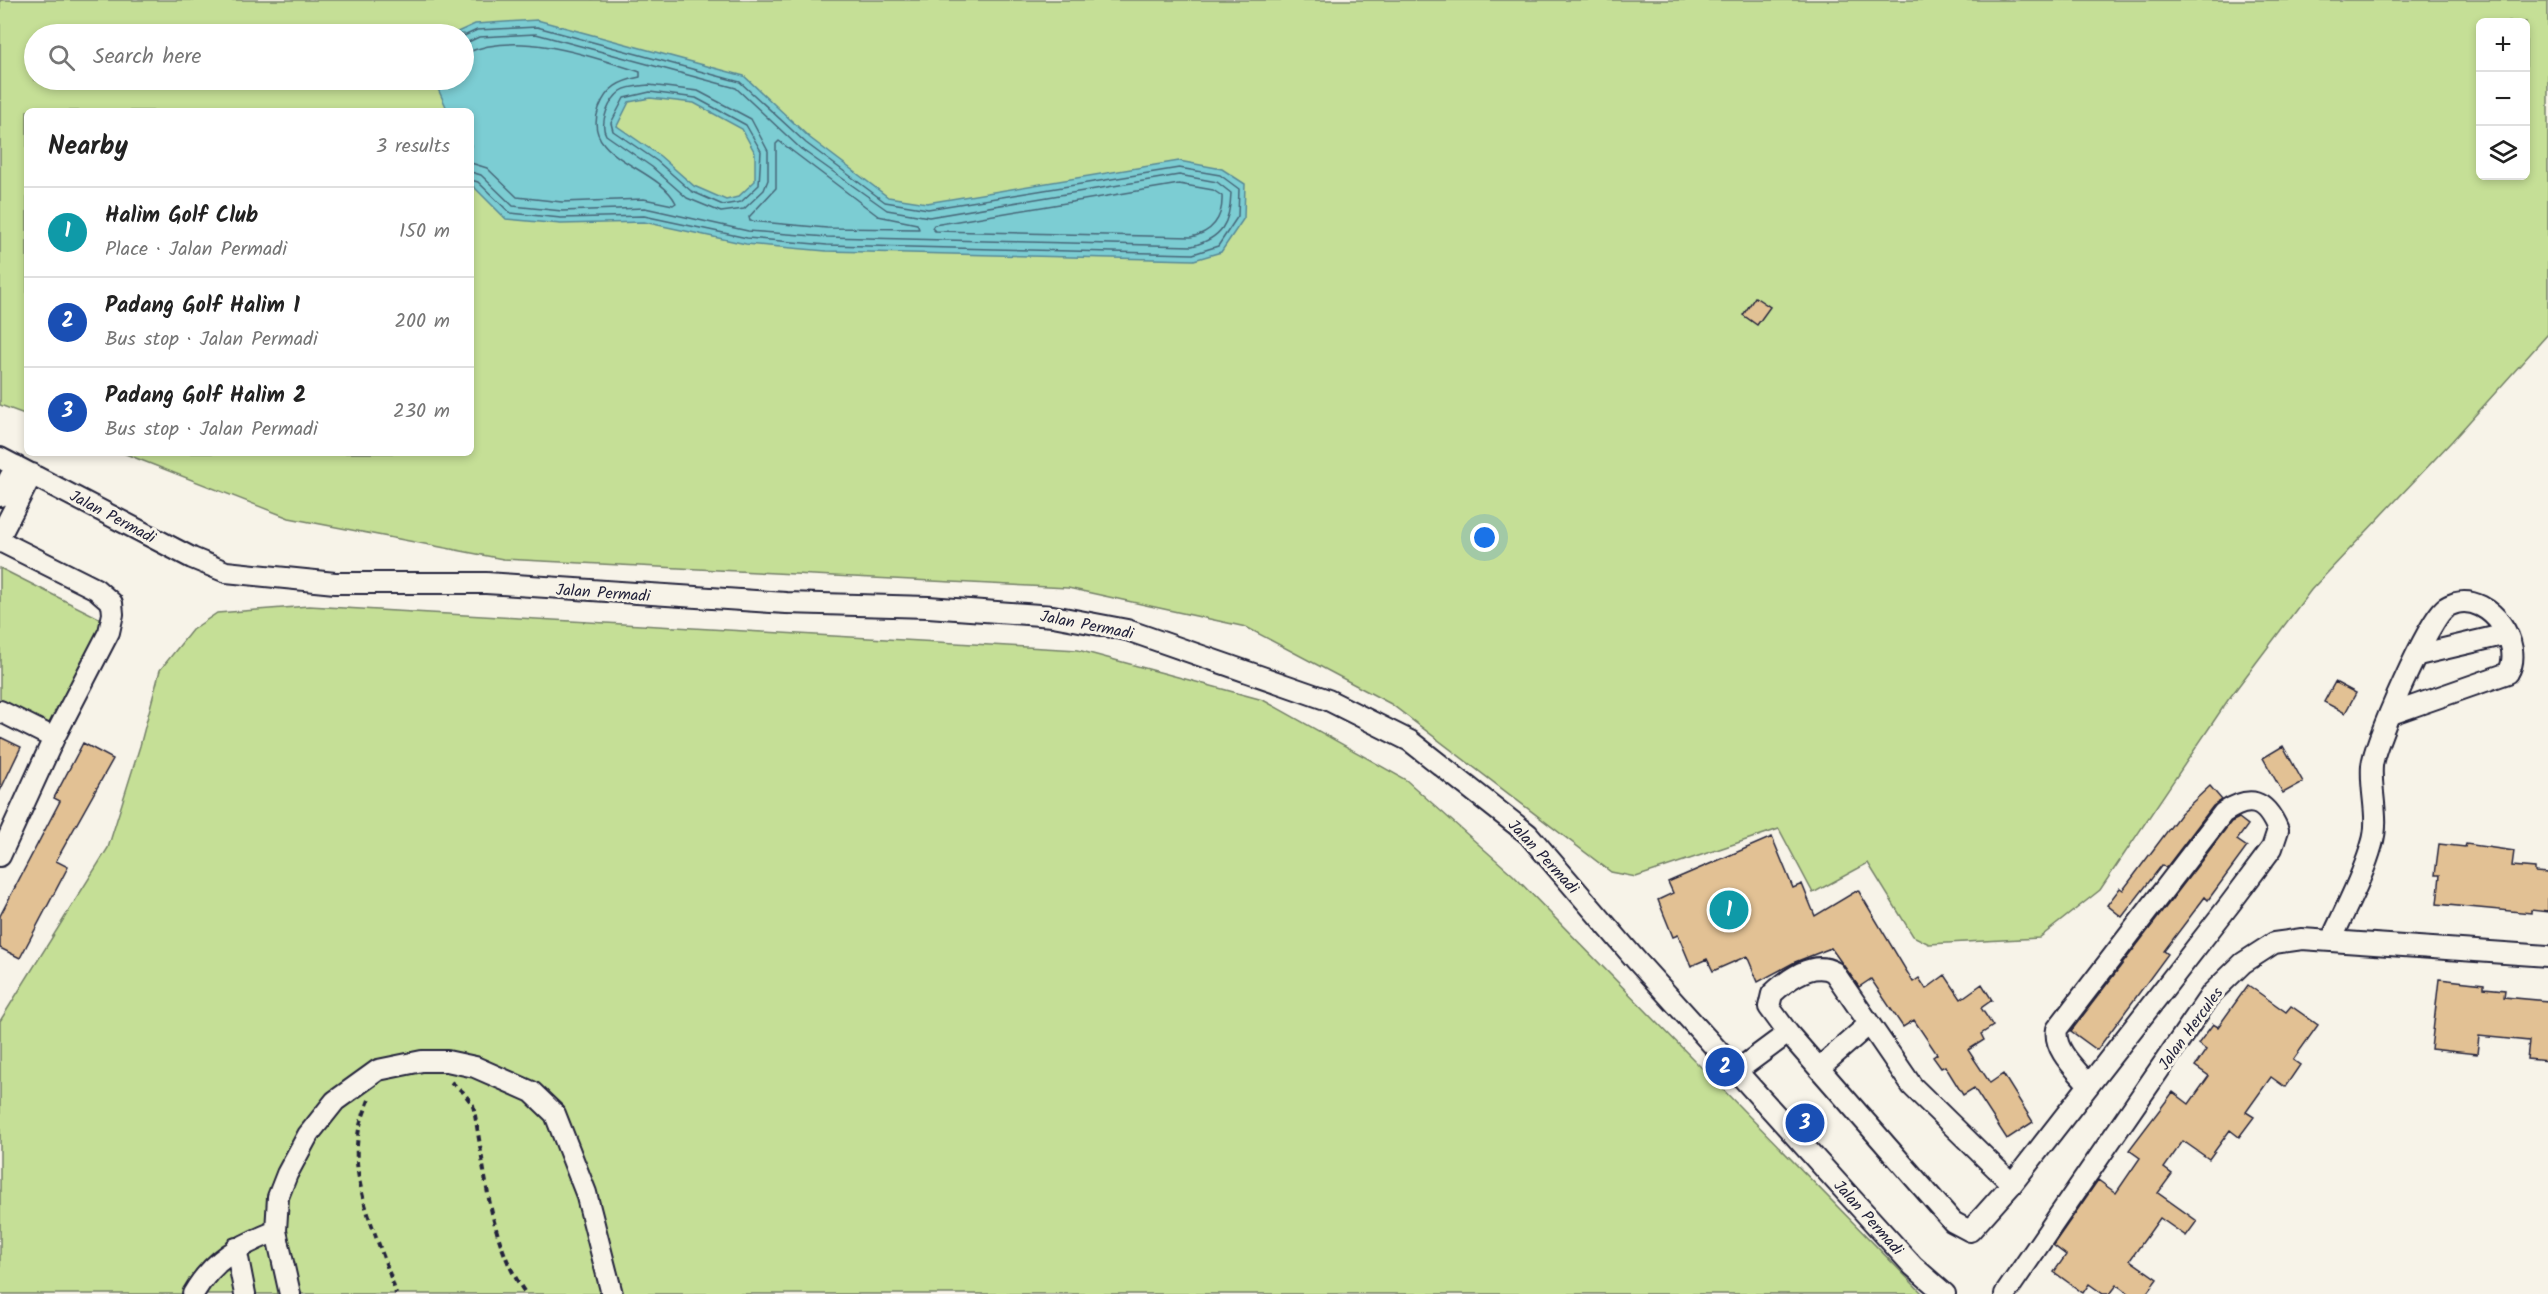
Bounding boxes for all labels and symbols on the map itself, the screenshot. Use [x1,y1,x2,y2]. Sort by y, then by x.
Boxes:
street label: Jalan Permadi [65,484,161,551]
your location [1470,523,1499,552]
street label: Jalan Permadi [555,578,652,609]
street label: Jalan Permadi [1038,604,1137,647]
street label: Jalan Permadi [1502,814,1585,901]
pin: 1 [1710,888,1748,932]
street label: Jalan Hercules [2152,982,2230,1076]
pin: 2 [1706,1044,1744,1090]
pin: 3 [1786,1100,1824,1146]
street label: Jalan Permadi [1827,1174,1910,1262]

